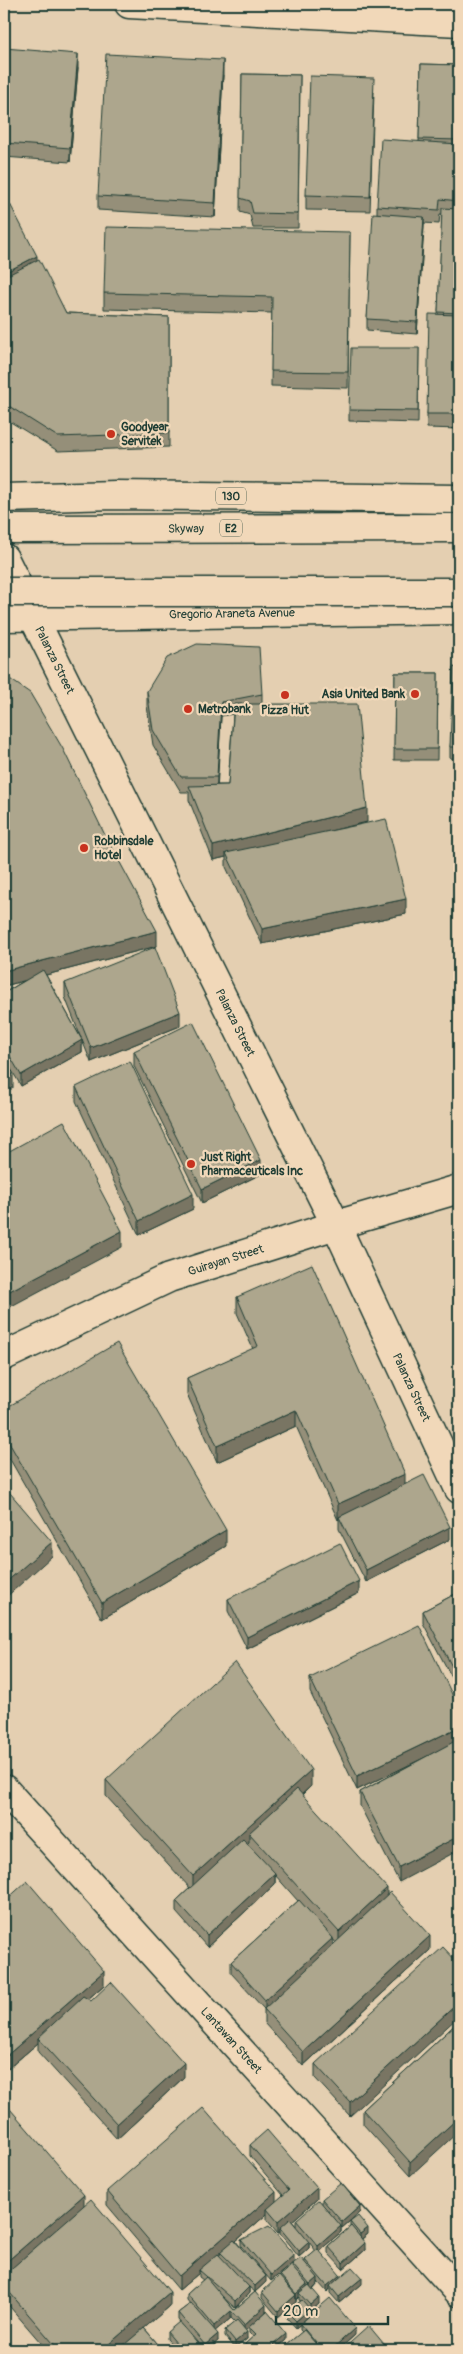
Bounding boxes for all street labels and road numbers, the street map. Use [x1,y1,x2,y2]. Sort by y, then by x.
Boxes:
road number: 130 [216,488,246,504]
road number: E2 [220,520,242,536]
street label: Skyway [168,521,204,536]
street label: Gregorio Araneta Avenue [169,605,295,622]
street label: Palanza Street [32,624,78,697]
street label: Palanza Street [212,986,258,1059]
street label: Guirayan Street [186,1241,265,1279]
street label: Palanza Street [389,1351,434,1424]
street label: Lantawan Street [198,2004,265,2077]

